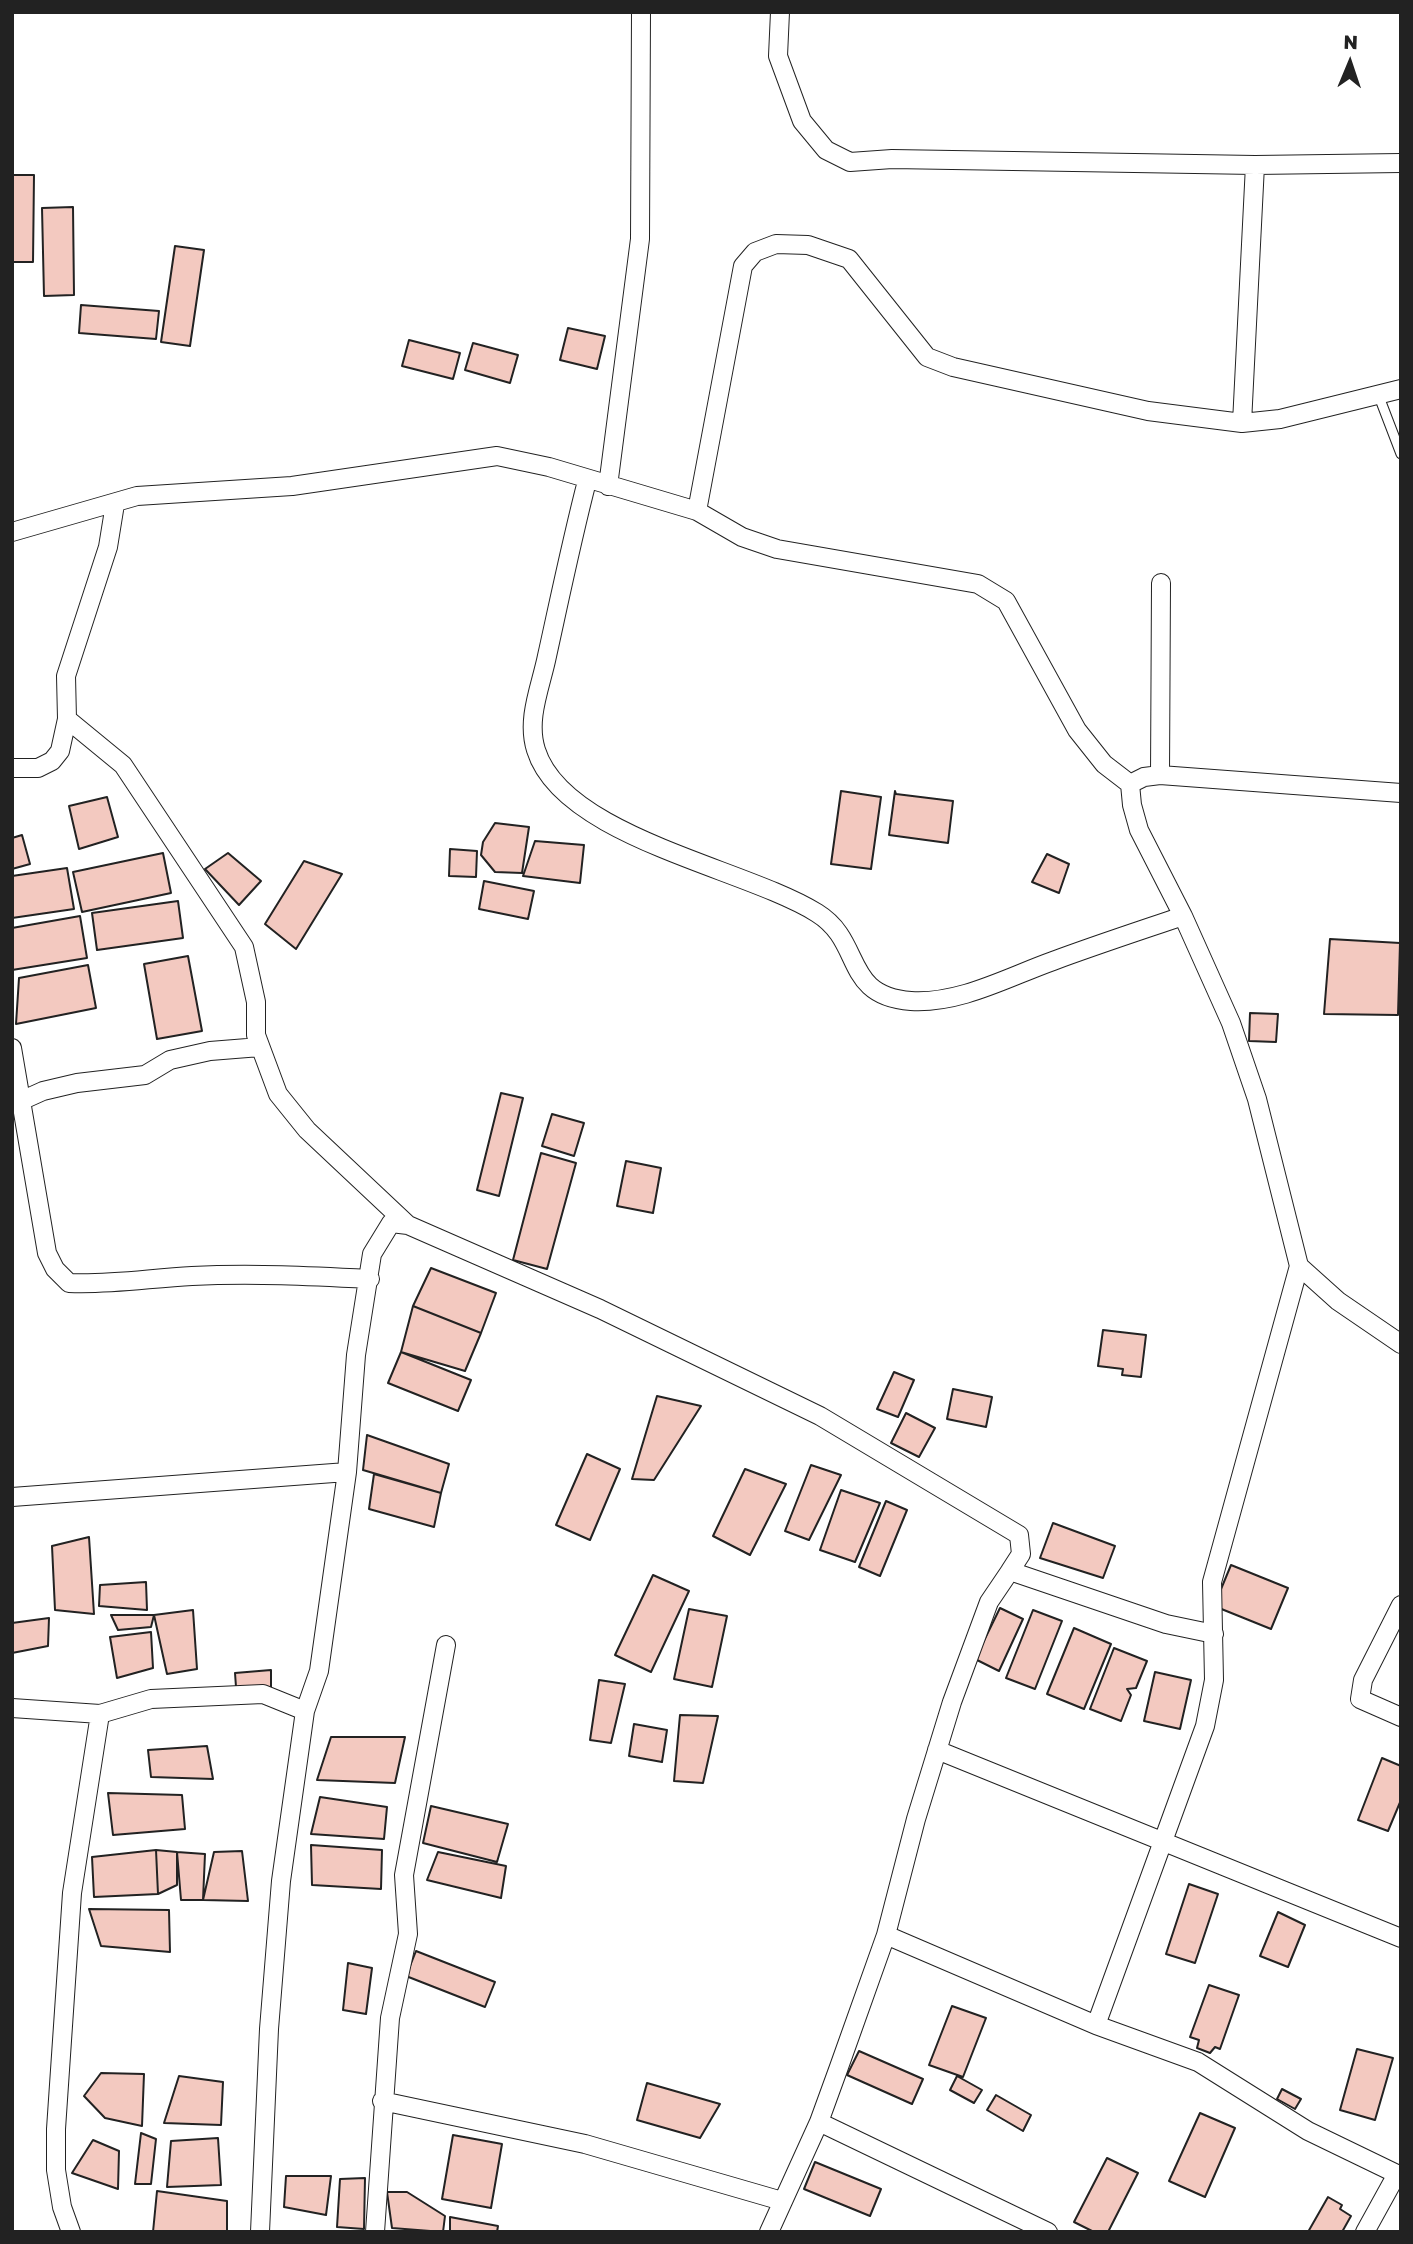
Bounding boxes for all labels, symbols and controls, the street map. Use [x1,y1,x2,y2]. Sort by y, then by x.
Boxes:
north arrow [1315,28,1385,98]
text: N [1343,30,1358,53]

